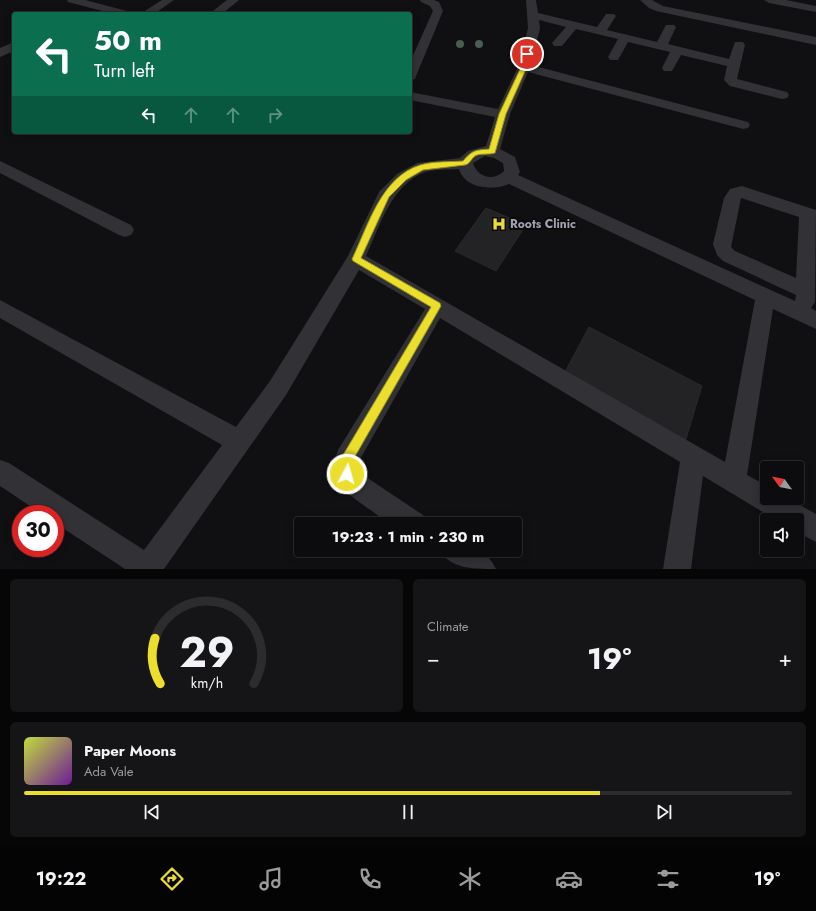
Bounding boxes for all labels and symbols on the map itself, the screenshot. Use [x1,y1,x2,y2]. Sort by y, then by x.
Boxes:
pin [510,37,544,71]
place label: Roots Clinic [510,215,576,233]
hospital icon: Roots Clinic [491,216,507,232]
position arrow [326,453,368,495]
north arrow [760,461,804,505]
speed limit sign: 30 [12,505,64,557]

